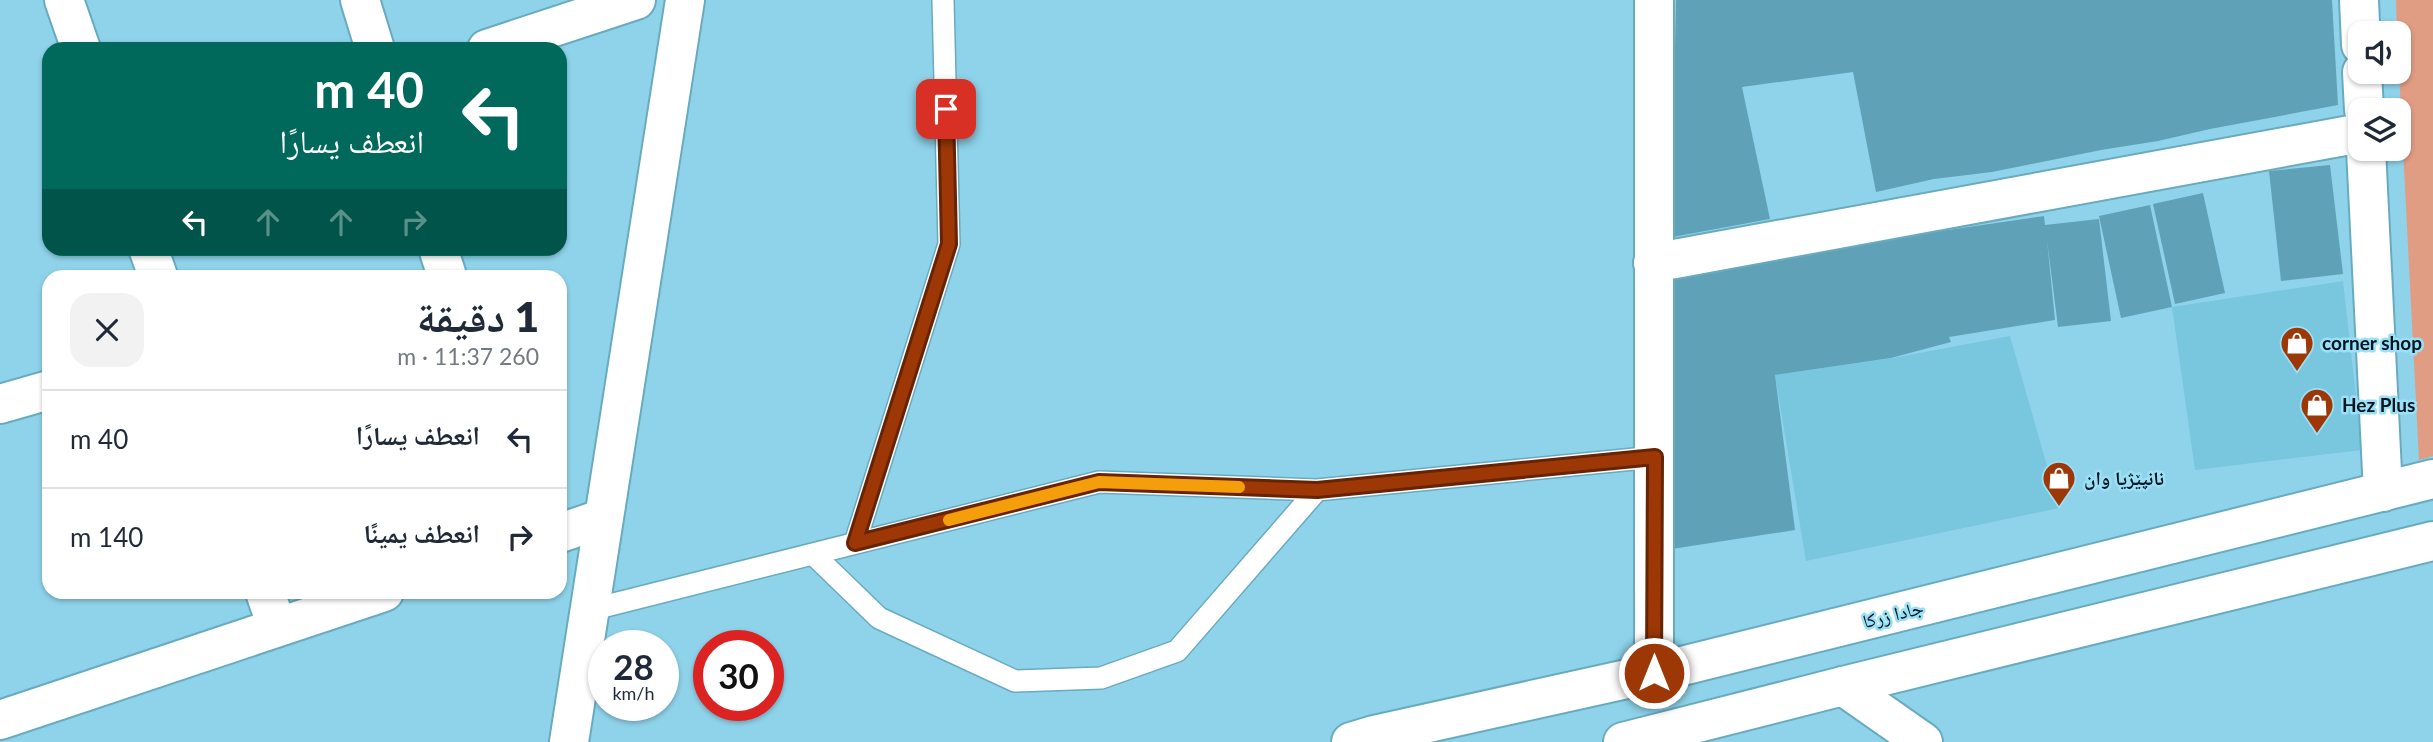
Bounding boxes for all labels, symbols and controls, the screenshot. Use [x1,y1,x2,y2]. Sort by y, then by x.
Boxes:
map controls [2348,21,2411,161]
button: sound [2348,21,2411,84]
text: 40 m [314,60,424,118]
icon: left [448,70,539,161]
pin [916,79,976,139]
icon: arrive [927,90,965,128]
button: layers [2348,98,2411,161]
text: انعطف يسارًا [280,121,424,160]
icon: left [176,203,214,241]
icon: ahead [249,203,287,241]
icon: ahead [322,203,360,241]
icon: right [395,203,433,241]
text: 1 دقيقة [417,291,539,341]
button: close [70,293,144,367]
shop icon: corner shop [2278,324,2316,373]
place label: corner shop [2322,331,2422,354]
text: 260 m · 11:37 [397,342,539,370]
shop icon: Hez Plus [2298,386,2336,435]
place label: Hez Plus [2342,393,2415,416]
text: انعطف يسارًا [356,419,480,451]
icon: left [501,420,539,458]
text: 40 m [70,423,128,455]
shop icon: نانپێژیا وان [2040,459,2078,508]
place label: نانپێژیا وان [2084,466,2164,490]
text: انعطف يمينًا [363,517,480,549]
icon: right [501,518,539,556]
text: 140 m [70,521,143,553]
street label: جادا زرکا [1860,595,1926,633]
speed limit sign: 30 [693,630,784,721]
position arrow [1617,636,1691,710]
text: 28 [613,645,654,687]
text: km/h [612,682,655,704]

